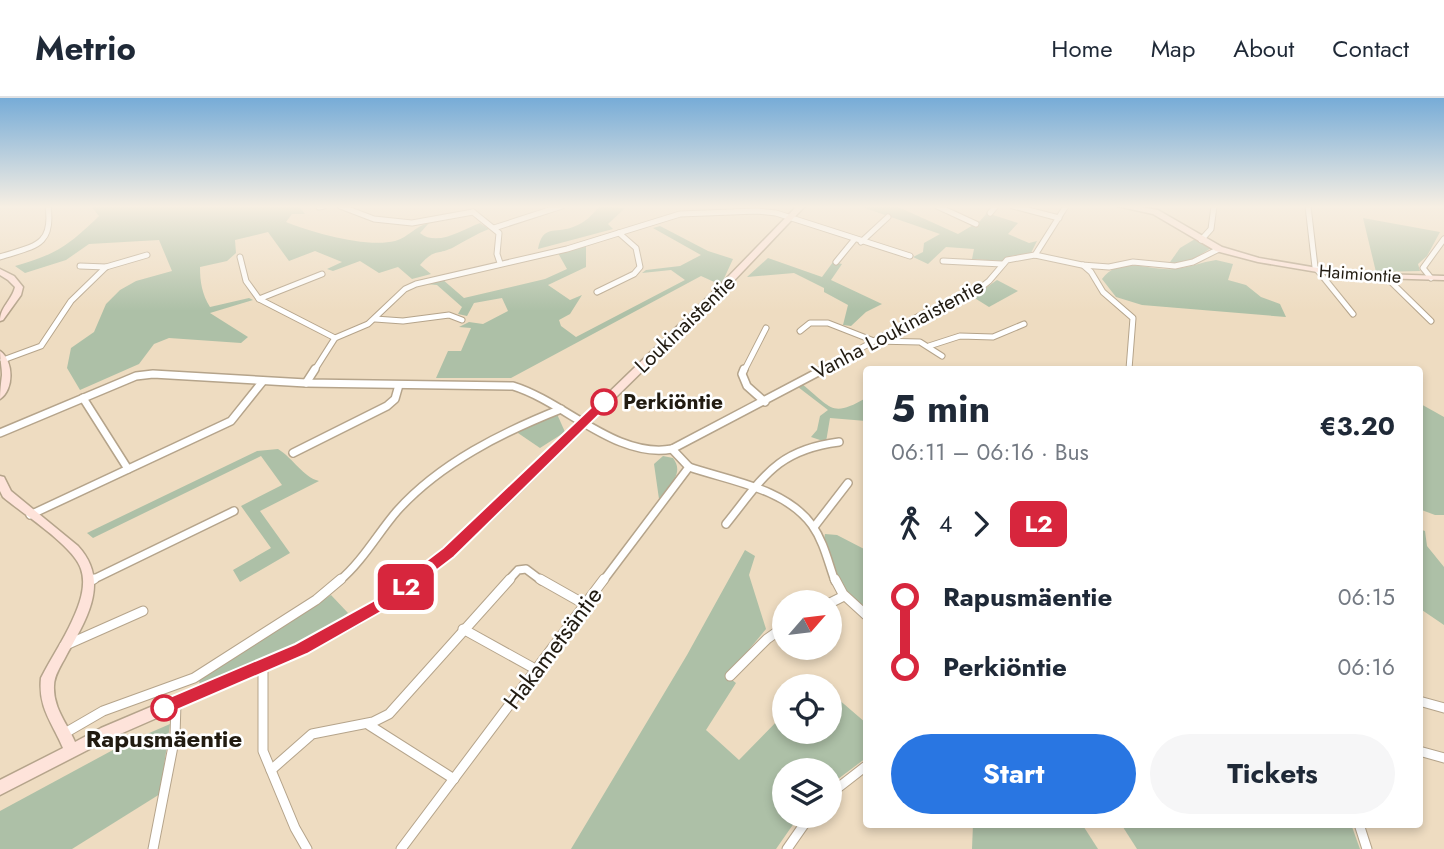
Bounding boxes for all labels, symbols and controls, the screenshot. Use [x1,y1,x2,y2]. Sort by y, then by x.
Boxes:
text: Metrio [35,25,136,72]
text: Home [1051,31,1113,66]
text: Map [1151,31,1195,66]
text: About [1233,31,1294,66]
text: Contact [1332,31,1409,66]
street label: Haimiontie [1318,258,1402,290]
street label: Loukinaistentie [628,268,742,380]
street label: Vanha Loukinaistentie [807,271,989,387]
text: 5 min [891,381,990,436]
place label: Perkiöntie [623,387,723,417]
marker: Perkiöntie [591,389,617,415]
text: €3.20 [1320,407,1395,445]
text: 06:11 – 06:16 · Bus [891,435,1089,469]
icon: walk [891,505,929,543]
icon: forward [962,505,1000,543]
text: L2 [1024,506,1053,541]
text: 4 [939,507,952,541]
line badge: L2 [374,564,438,610]
text: L2 [392,569,420,604]
text: Rapusmäentie [943,578,1112,616]
street label: Hakametsäntie [495,579,610,717]
text: 06:15 [1338,580,1395,614]
north arrow [772,590,842,660]
map controls [772,590,842,828]
text: Perkiöntie [943,648,1067,686]
text: 06:16 [1337,650,1395,684]
button: locate [772,674,842,744]
marker: Rapusmäentie [151,695,177,721]
place label: Rapusmäentie [86,721,242,756]
button: Start [891,734,1136,814]
button: Tickets [1150,734,1395,814]
button: layers [772,758,842,828]

